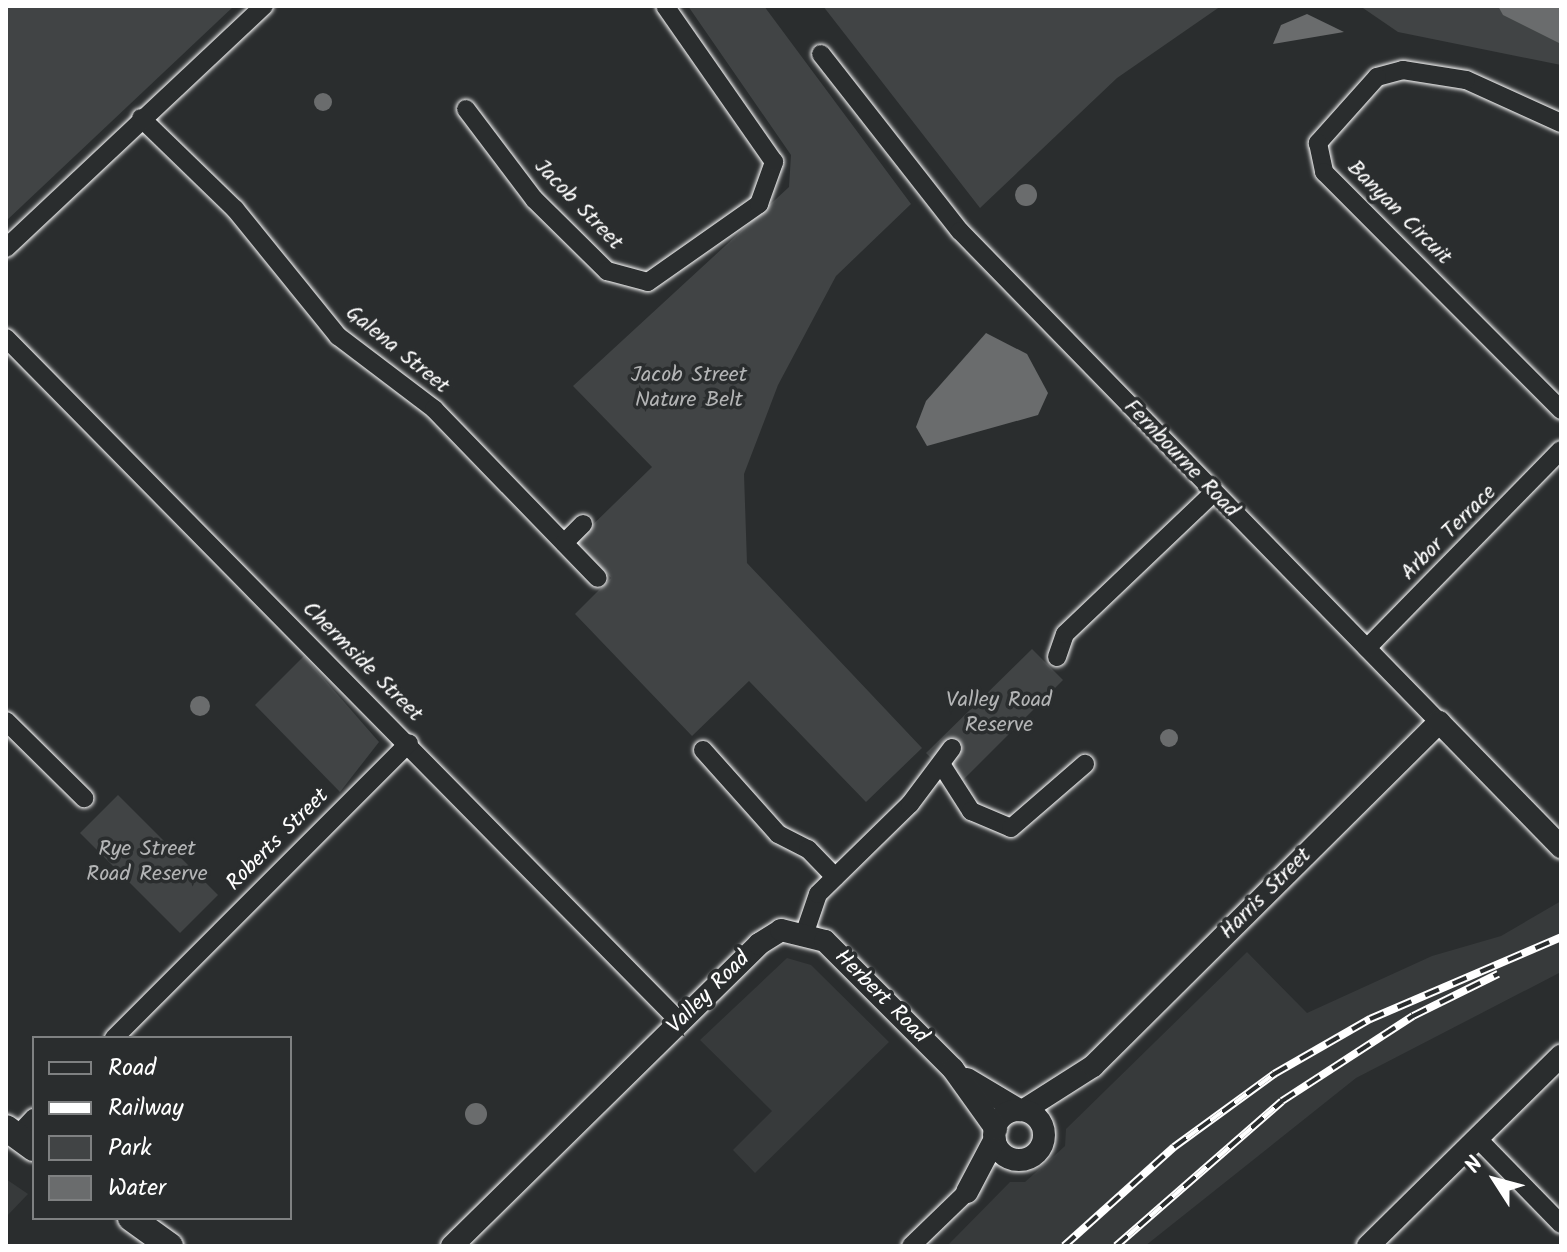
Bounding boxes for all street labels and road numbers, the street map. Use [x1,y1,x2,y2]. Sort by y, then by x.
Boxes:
street label: Jacob Street [528,154,628,256]
street label: Banyan Circuit [1341,155,1457,271]
street label: Galena Street [340,300,454,400]
street label: Fernbourne Road [1118,394,1244,524]
street label: Arbor Terrace [1396,480,1502,586]
street label: Chermside Street [296,596,428,728]
street label: Roberts Street [221,783,335,897]
street label: Harris Street [1215,843,1317,945]
street label: Herbert Road [828,944,934,1050]
street label: Valley Road [662,946,756,1040]

